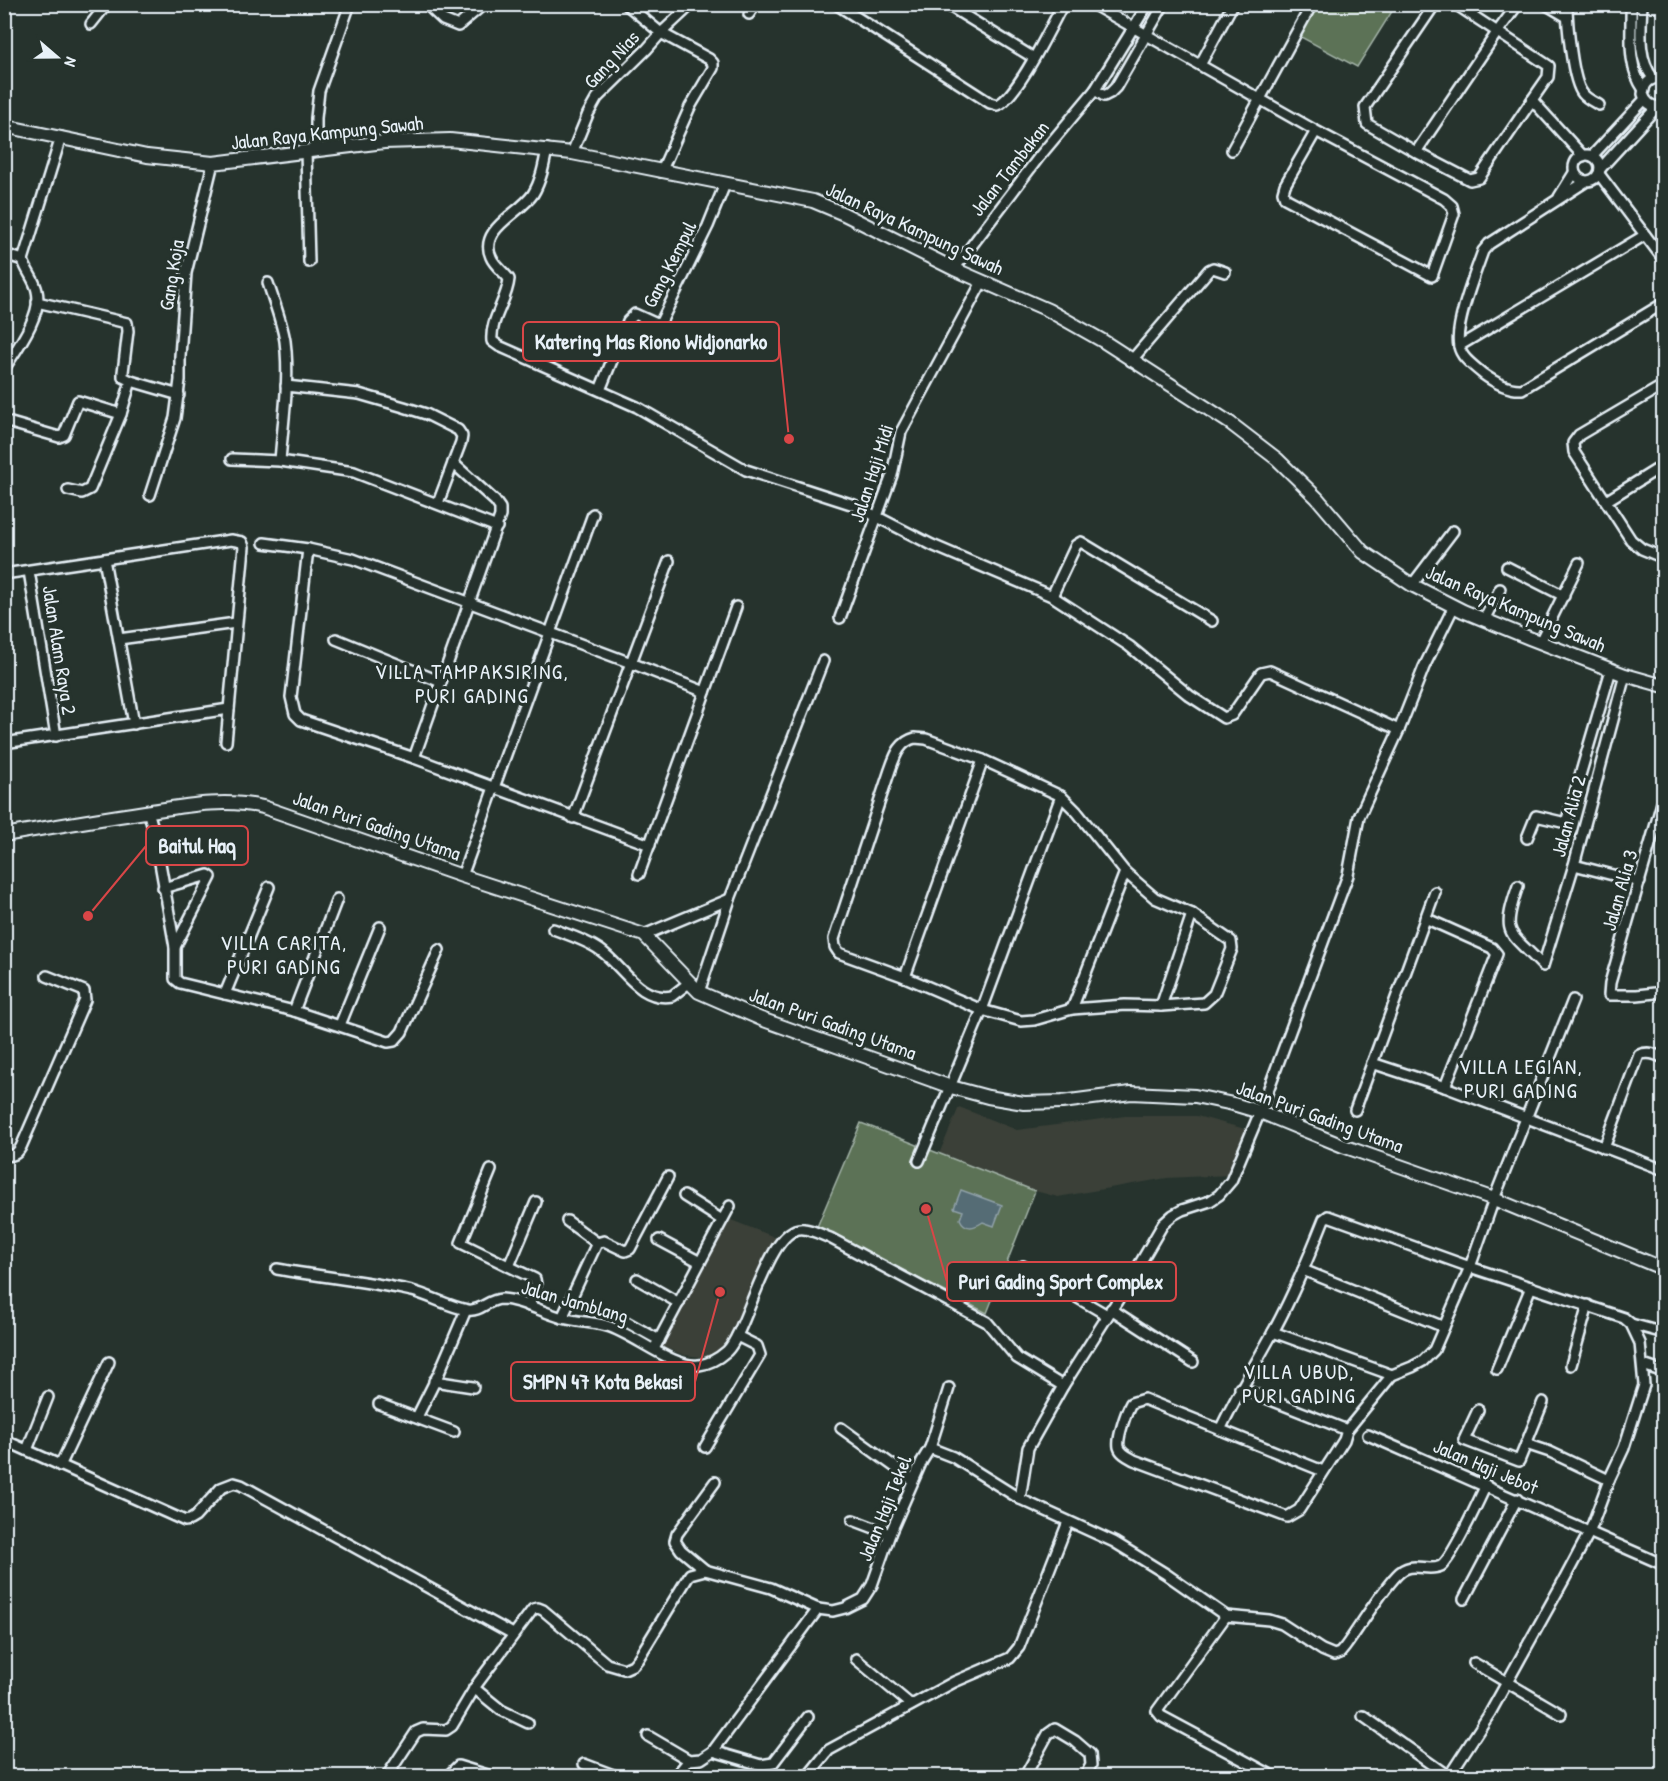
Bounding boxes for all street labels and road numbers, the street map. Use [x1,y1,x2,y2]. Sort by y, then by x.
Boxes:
street label: Gang Nias [577,24,645,94]
street label: Jalan Raya Kampung Sawah [229,108,425,156]
street label: Jalan Tambakan [963,115,1055,221]
street label: Jalan Raya Kampung Sawah [822,175,1008,281]
street label: Gang Kempul [636,215,703,312]
street label: Gang Koja [152,238,190,312]
street label: Jalan Haji Midi [842,420,900,526]
street label: Jalan Raya Kampung Sawah [1422,558,1610,658]
street label: Jalan Alam Raya 2 [36,584,84,717]
street label: Jalan Alia 2 [1544,772,1592,860]
street label: Jalan Puri Gading Utama [289,784,465,866]
street label: Jalan Alia 3 [1595,846,1643,934]
street label: Jalan Puri Gading Utama [746,980,920,1066]
street label: Jalan Puri Gading Utama [1233,1073,1407,1159]
street label: Jalan Jamblang [518,1273,632,1329]
street label: Jalan Haji Jebot [1429,1432,1544,1501]
street label: Jalan Haji Tekel [851,1450,918,1565]

